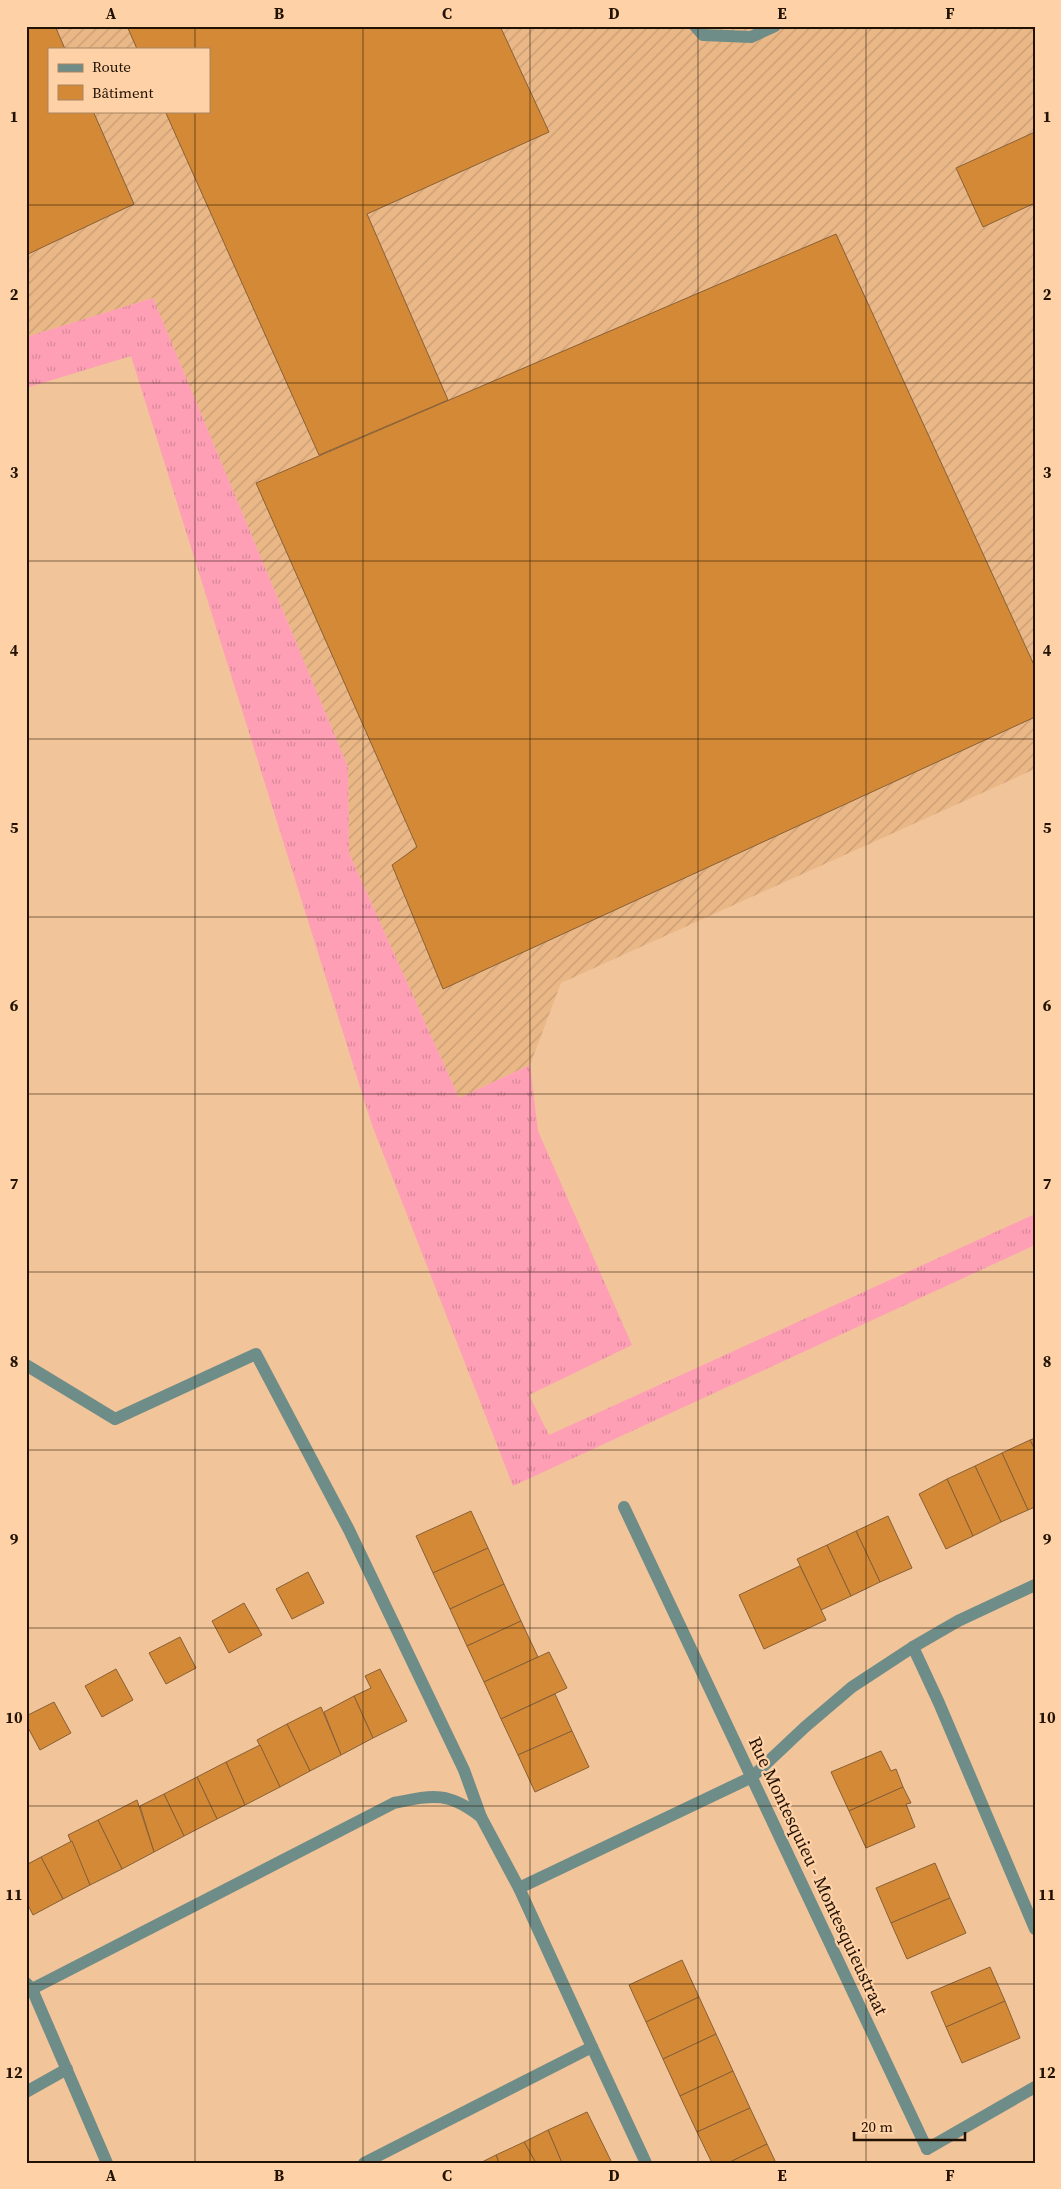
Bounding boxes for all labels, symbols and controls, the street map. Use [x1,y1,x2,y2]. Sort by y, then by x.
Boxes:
text: A [106,2,117,24]
text: B [274,2,285,24]
text: C [442,2,452,24]
text: D [608,2,620,24]
text: E [777,2,787,24]
text: F [945,2,955,24]
legend [48,48,210,112]
text: Route [92,56,131,77]
text: Bâtiment [92,82,154,103]
text: 1 [10,105,18,127]
text: 1 [1043,105,1051,127]
text: 2 [10,283,19,305]
text: 2 [1043,283,1052,305]
text: 3 [10,461,19,483]
text: 3 [1043,461,1052,483]
text: 4 [10,639,19,661]
text: 4 [1043,639,1052,661]
text: 5 [10,816,19,838]
text: 5 [1043,816,1052,838]
text: 6 [10,994,19,1016]
text: 6 [1043,994,1052,1016]
text: 7 [10,1172,19,1194]
text: 7 [1043,1172,1052,1194]
text: 8 [10,1350,18,1372]
text: 8 [1043,1350,1051,1372]
text: 9 [10,1528,19,1550]
text: 9 [1043,1528,1052,1550]
text: 10 [5,1706,23,1728]
text: 10 [1038,1706,1056,1728]
street label: Rue Montesquieu - Montesquieustraat [743,1733,894,2019]
text: 11 [5,1883,23,1905]
text: 11 [1038,1883,1056,1905]
text: 12 [5,2061,23,2083]
text: 12 [1038,2061,1056,2083]
scale bar [854,2109,965,2141]
text: 20 m [861,2116,893,2137]
text: A [106,2164,117,2186]
text: B [274,2164,285,2186]
text: C [442,2164,452,2186]
text: D [608,2164,620,2186]
text: E [777,2164,787,2186]
text: F [945,2164,955,2186]

